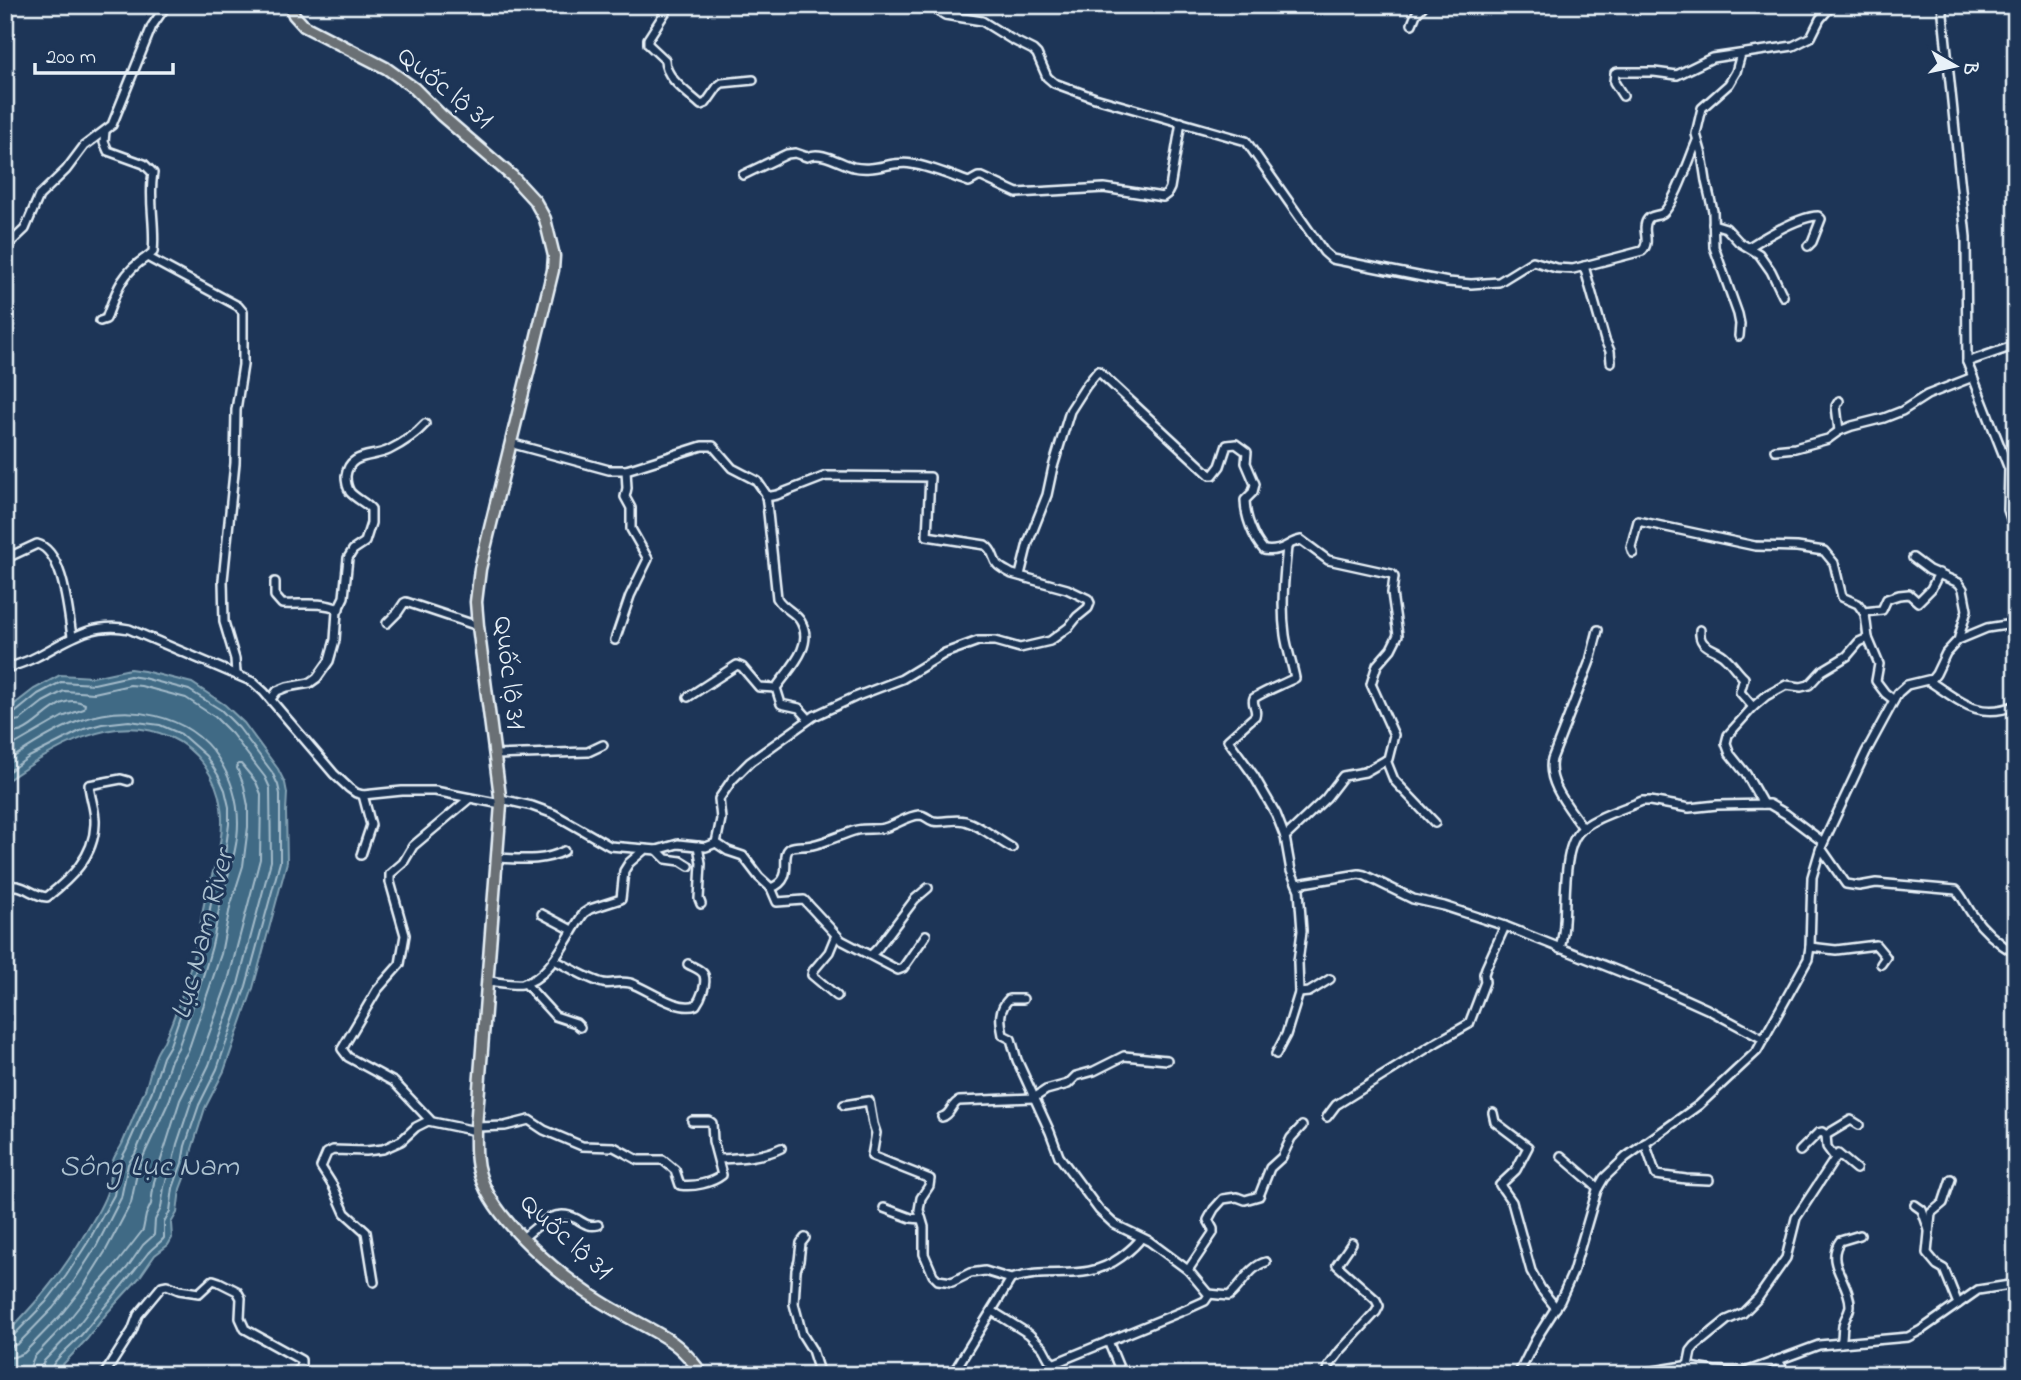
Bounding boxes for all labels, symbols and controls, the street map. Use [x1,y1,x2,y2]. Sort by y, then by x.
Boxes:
scale bar [35,32,173,76]
north arrow [1920,32,1990,102]
street label: Quốc lộ 31 [387,37,501,141]
text: 200 m [46,43,96,73]
text: B [1955,59,1984,77]
street label: Quốc lộ 31 [481,614,535,732]
water label: Lục Nam River [160,842,249,1024]
water label: Sông Lục Nam [59,1146,239,1190]
street label: Quốc lộ 31 [509,1185,621,1291]

